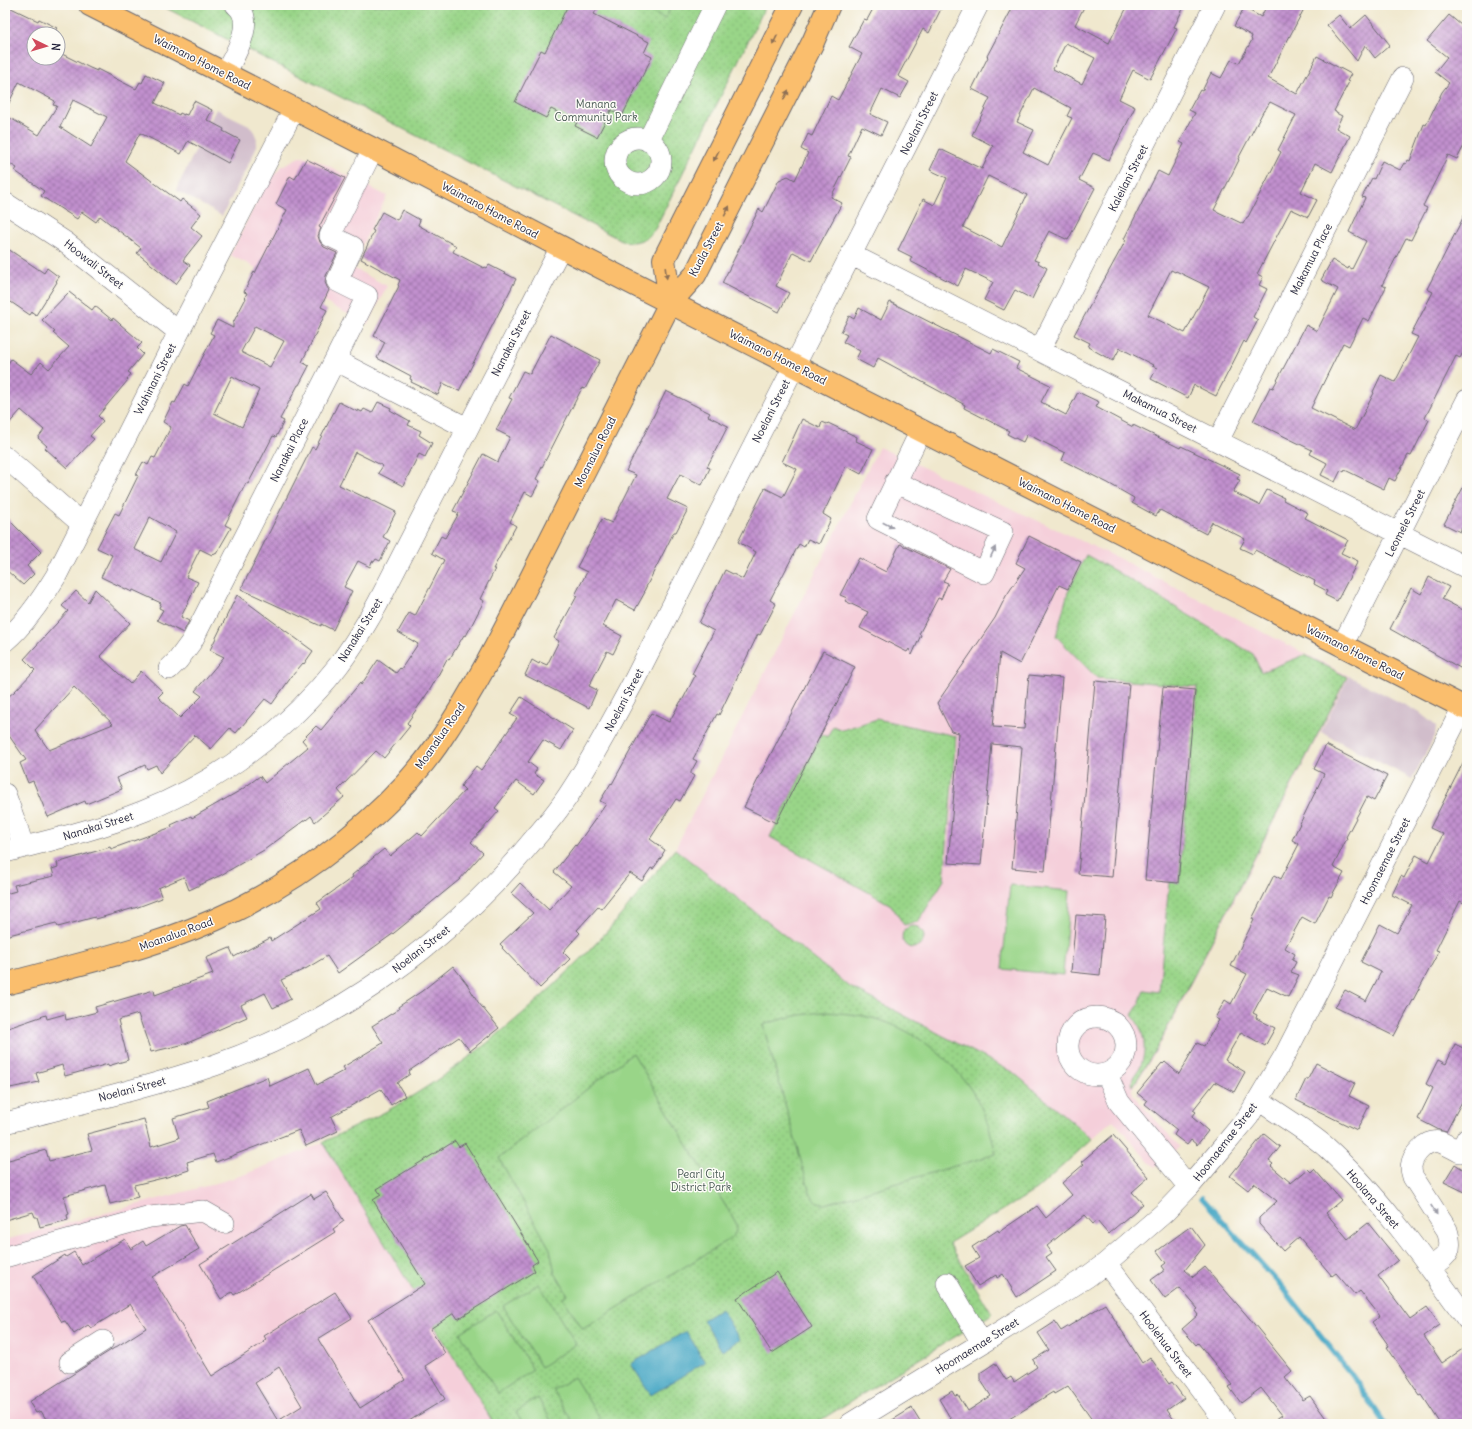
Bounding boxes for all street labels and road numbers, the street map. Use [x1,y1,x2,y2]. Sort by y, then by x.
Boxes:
street label: Waimano Home Road [151,31,254,93]
street label: Noelani Street [897,89,941,157]
street label: Kaleilani Street [1105,142,1151,214]
street label: Waimano Home Road [439,179,541,242]
street label: Kuala Street [686,219,726,279]
street label: Makamua Place [1287,221,1335,297]
street label: Hoowali Street [61,236,127,292]
street label: Nanakai Street [488,307,534,379]
street label: Waimano Home Road [727,326,830,388]
street label: Wahinani Street [131,341,179,417]
street label: Noelani Street [749,377,793,445]
street label: Makamua Street [1121,386,1200,436]
street label: Moanalua Road [571,414,619,490]
street label: Nanakai Place [267,416,311,484]
street label: Waimano Home Road [1016,474,1119,536]
street label: Leomele Street [1382,487,1428,559]
street label: Nanakai Street [335,595,385,665]
street label: Waimano Home Road [1304,621,1407,683]
street label: Noelani Street [602,666,647,734]
street label: Moanalua Road [412,700,468,772]
street label: Nanakai Street [61,809,135,843]
street label: Hoomaemae Street [1357,815,1413,907]
street label: Moanalua Road [137,914,215,954]
street label: Noelani Street [389,922,453,976]
street label: Noelani Street [97,1073,167,1105]
street label: Hoomaemae Street [1190,1100,1260,1184]
street label: Hoolana Street [1344,1167,1403,1232]
street label: Hoolehua Street [1136,1308,1196,1380]
street label: Hoomaemae Street [933,1315,1022,1377]

